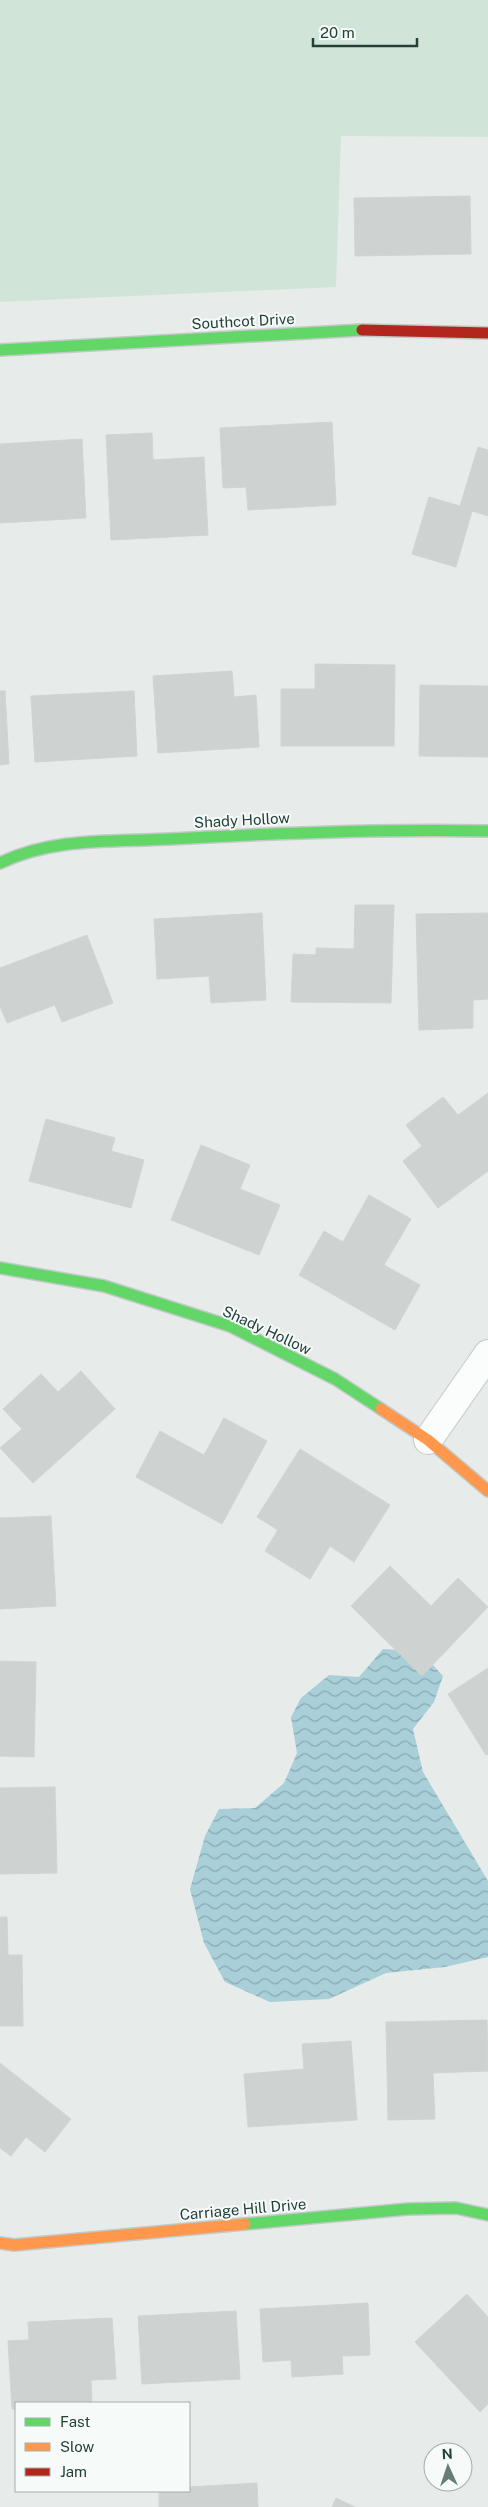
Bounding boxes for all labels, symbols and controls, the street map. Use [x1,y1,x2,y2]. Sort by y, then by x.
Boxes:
scale bar [313,15,417,47]
text: 20 m [320,24,355,41]
street label: Southcot Drive [191,310,295,332]
street label: Shady Hollow [194,809,291,831]
street label: Shady Hollow [220,1302,314,1358]
street label: Carriage Hill Drive [179,2195,307,2223]
legend [15,2402,190,2492]
text: Fast [60,2413,90,2430]
text: Slow [60,2438,95,2455]
north arrow [423,2442,473,2492]
text: N [441,2446,453,2462]
text: Jam [60,2463,87,2480]

